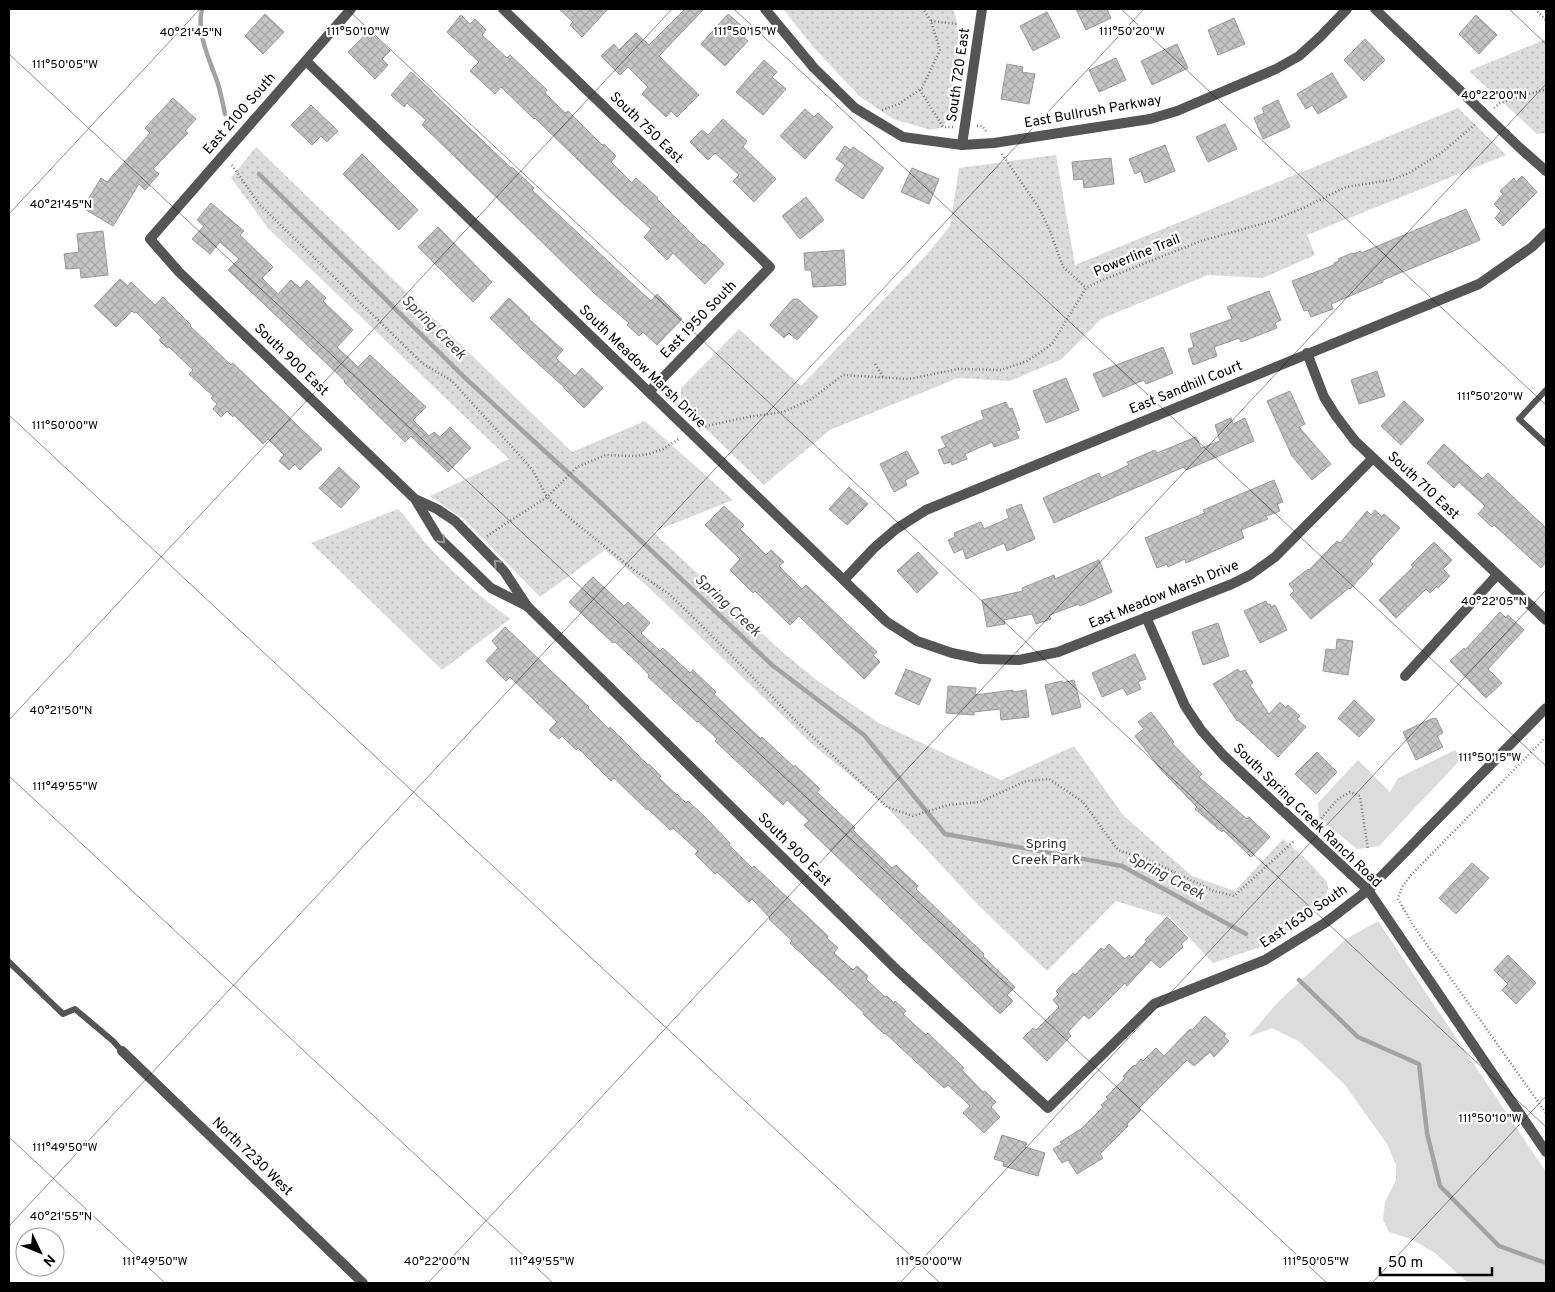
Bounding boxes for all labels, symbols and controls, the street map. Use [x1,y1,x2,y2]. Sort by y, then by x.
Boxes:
text: 111°50'10"W [326,24,390,40]
text: 111°50'15"W [714,24,776,40]
text: 111°50'20"W [1099,24,1165,40]
text: 40°21'45"N [160,25,222,41]
street label: South 720 East [944,27,974,123]
text: 111°50'05"W [32,57,98,73]
street label: East 2100 South [200,70,280,158]
text: 40°22'00"N [1461,88,1527,104]
street label: South 750 East [606,89,686,167]
street label: East Bullrush Parkway [1023,92,1163,132]
text: 40°21'45"N [30,197,92,213]
street label: Powerline Trail [1091,231,1183,281]
street label: East 1950 South [657,277,741,363]
water label: Spring Creek [397,292,470,365]
street label: South Meadow Marsh Drive [575,302,709,432]
street label: South 900 East [250,320,332,400]
street label: East Sandhill Court [1127,358,1245,418]
text: 111°50'20"W [1457,389,1523,405]
text: 111°50'00"W [32,418,98,434]
street label: South 710 East [1384,448,1462,524]
one-way arrow [436,534,445,543]
street label: East Meadow Marsh Drive [1086,557,1242,633]
one-way arrow [493,560,502,569]
water label: Spring Creek [690,571,764,642]
text: 40°22'05"N [1461,594,1527,610]
text: 40°21'50"N [30,703,92,719]
street label: South Spring Creek Ranch Road [1229,740,1385,892]
text: 111°50'15"W [1459,750,1521,766]
text: 111°49'55"W [32,779,98,795]
street label: South 900 East [754,810,834,890]
park label: Spring Creek Park [1011,836,1081,869]
water label: Spring Creek [1125,849,1208,905]
street label: East 1630 South [1257,882,1351,952]
text: 111°50'10"W [1458,1111,1522,1127]
street label: North 7230 West [208,1114,296,1200]
text: 111°49'50"W [32,1140,98,1156]
text: 40°21'55"N [30,1209,92,1225]
north arrow [15,1227,65,1277]
scale bar [1380,1244,1492,1276]
text: N [39,1250,58,1269]
text: 111°49'50"W [122,1254,188,1270]
text: 40°22'00"N [404,1254,470,1270]
text: 111°49'55"W [509,1254,575,1270]
text: 111°50'00"W [896,1254,962,1270]
text: 111°50'05"W [1283,1254,1349,1270]
text: 50 m [1388,1254,1423,1273]

